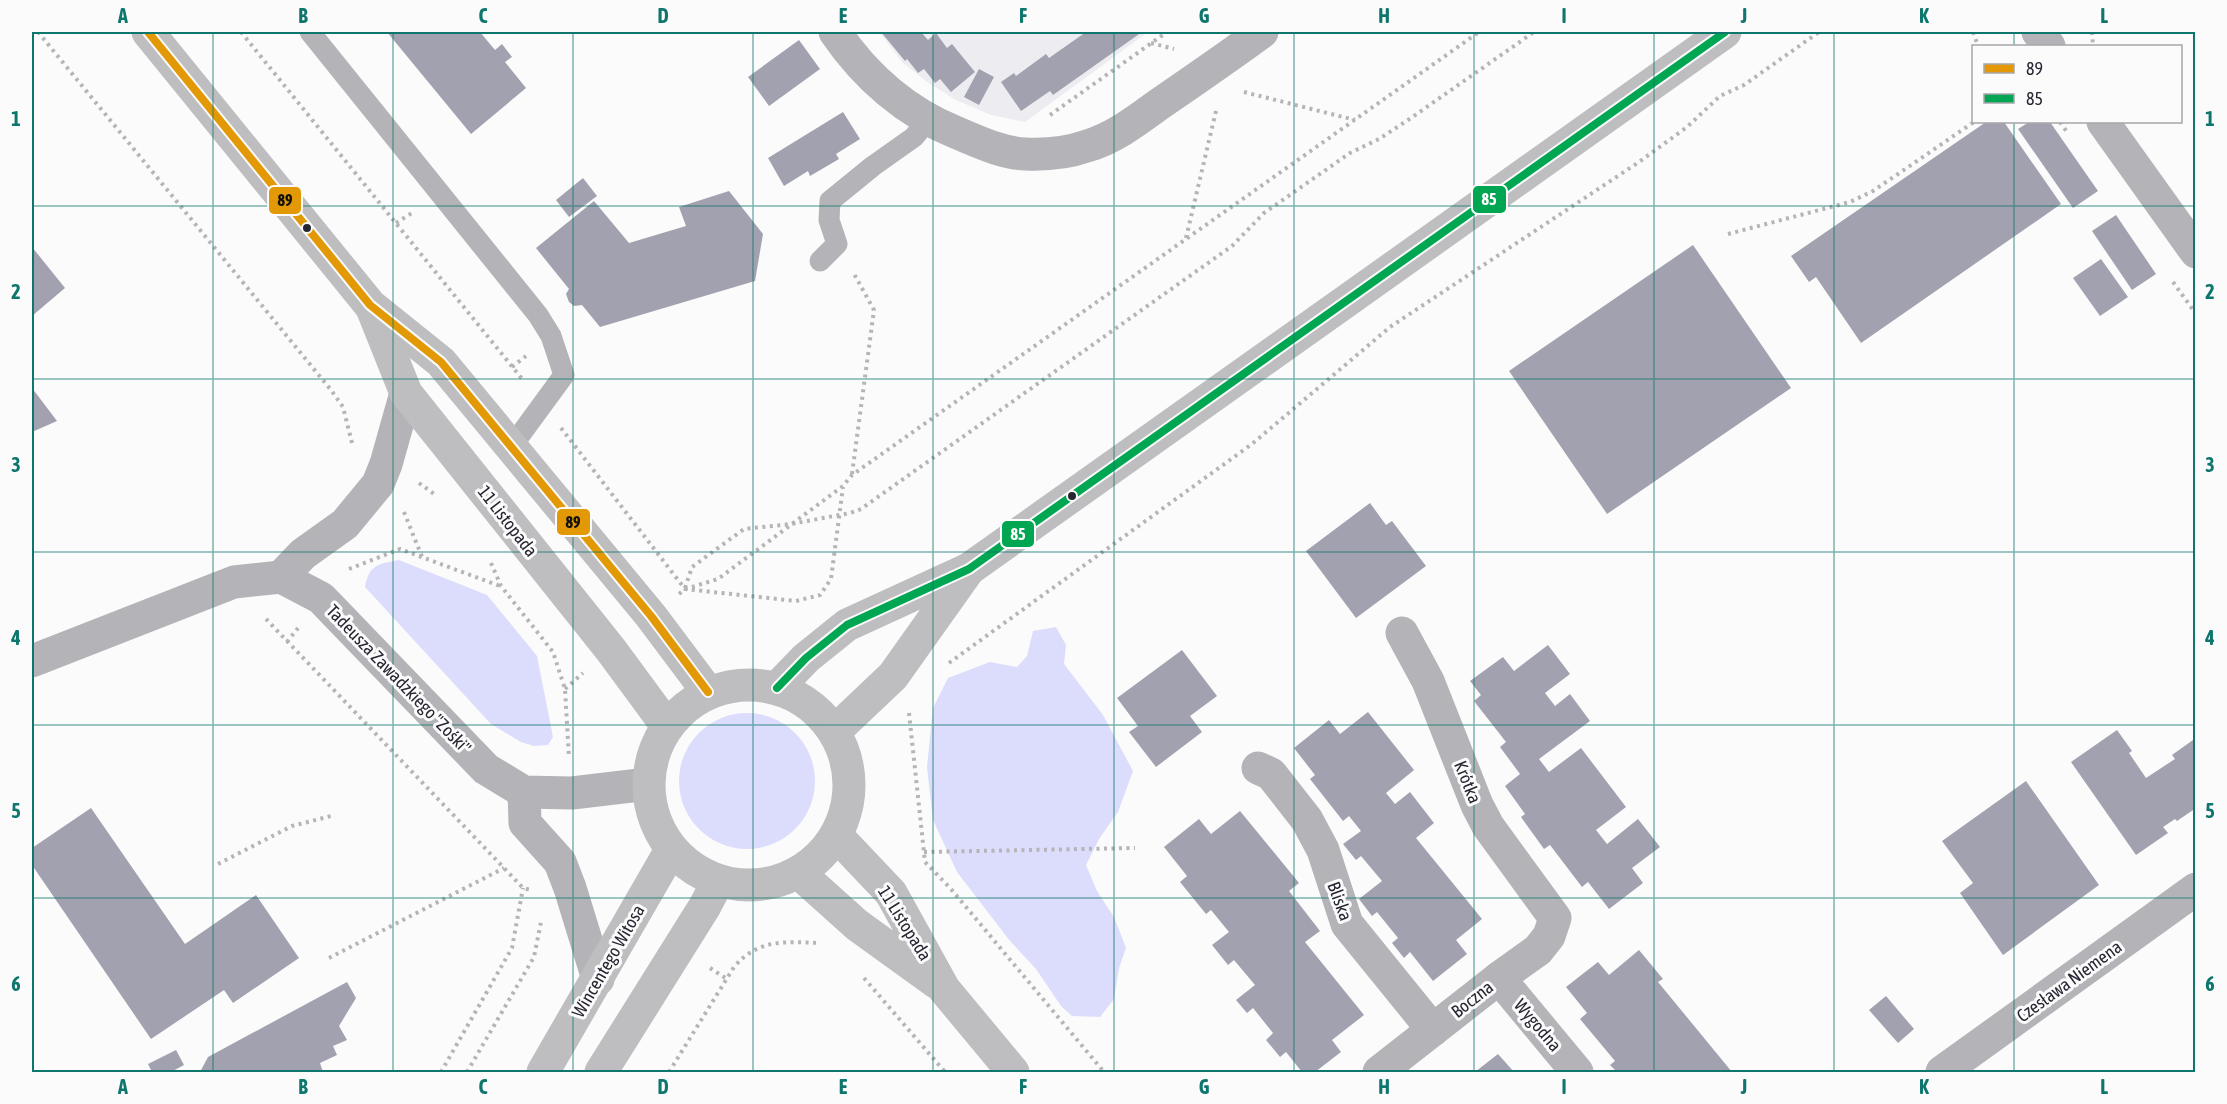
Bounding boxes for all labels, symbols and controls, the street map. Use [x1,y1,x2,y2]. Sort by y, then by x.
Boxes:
text: A [117,4,128,27]
text: B [298,4,308,27]
text: C [479,4,488,27]
text: D [657,4,669,27]
text: E [839,4,848,27]
text: F [1019,4,1027,27]
text: G [1199,4,1210,27]
text: H [1378,4,1390,27]
text: I [1561,4,1567,27]
text: J [1740,4,1747,27]
text: K [1919,4,1929,27]
text: L [2100,4,2108,27]
legend [1972,45,2182,123]
text: 89 [2026,58,2043,79]
text: 85 [2026,88,2043,109]
text: 1 [11,107,21,130]
text: 1 [2205,107,2215,130]
line badge: 85 [1472,185,1507,214]
line badge: 89 [268,186,302,215]
text: 85 [1481,190,1497,208]
text: 89 [277,191,293,209]
unlabelled marker [301,222,313,234]
text: 2 [11,280,21,303]
text: 2 [2205,280,2215,303]
text: 3 [11,453,21,476]
text: 3 [2205,453,2215,476]
street label: 11 Listopada [474,481,542,561]
unlabelled marker [1066,490,1078,502]
line badge: 89 [556,508,591,536]
text: 89 [565,513,581,531]
line badge: 85 [1001,520,1035,548]
text: 85 [1010,525,1026,543]
street label: Tadeusza Zawadzkiego "Zośki" [322,600,476,758]
text: 4 [10,626,21,649]
text: 4 [2204,626,2215,649]
street label: Krótka [1450,758,1486,806]
text: 5 [11,799,21,822]
text: 5 [2205,799,2215,822]
street label: Bliska [1323,879,1357,923]
street label: 11 Listopada [874,882,936,964]
street label: Wincentego Witosa [567,901,649,1021]
street label: Czesława Niemena [2012,936,2126,1026]
text: 6 [11,972,21,995]
text: 6 [2205,972,2215,995]
street label: Boczna [1447,976,1497,1022]
street label: Wygodna [1510,995,1566,1055]
text: A [117,1075,128,1098]
text: B [298,1075,308,1098]
text: C [479,1075,488,1098]
text: D [657,1075,669,1098]
text: E [839,1075,848,1098]
text: F [1019,1075,1027,1098]
text: G [1199,1075,1210,1098]
text: H [1378,1075,1390,1098]
text: I [1561,1075,1567,1098]
text: J [1740,1075,1747,1098]
text: K [1919,1075,1929,1098]
text: L [2100,1075,2108,1098]

